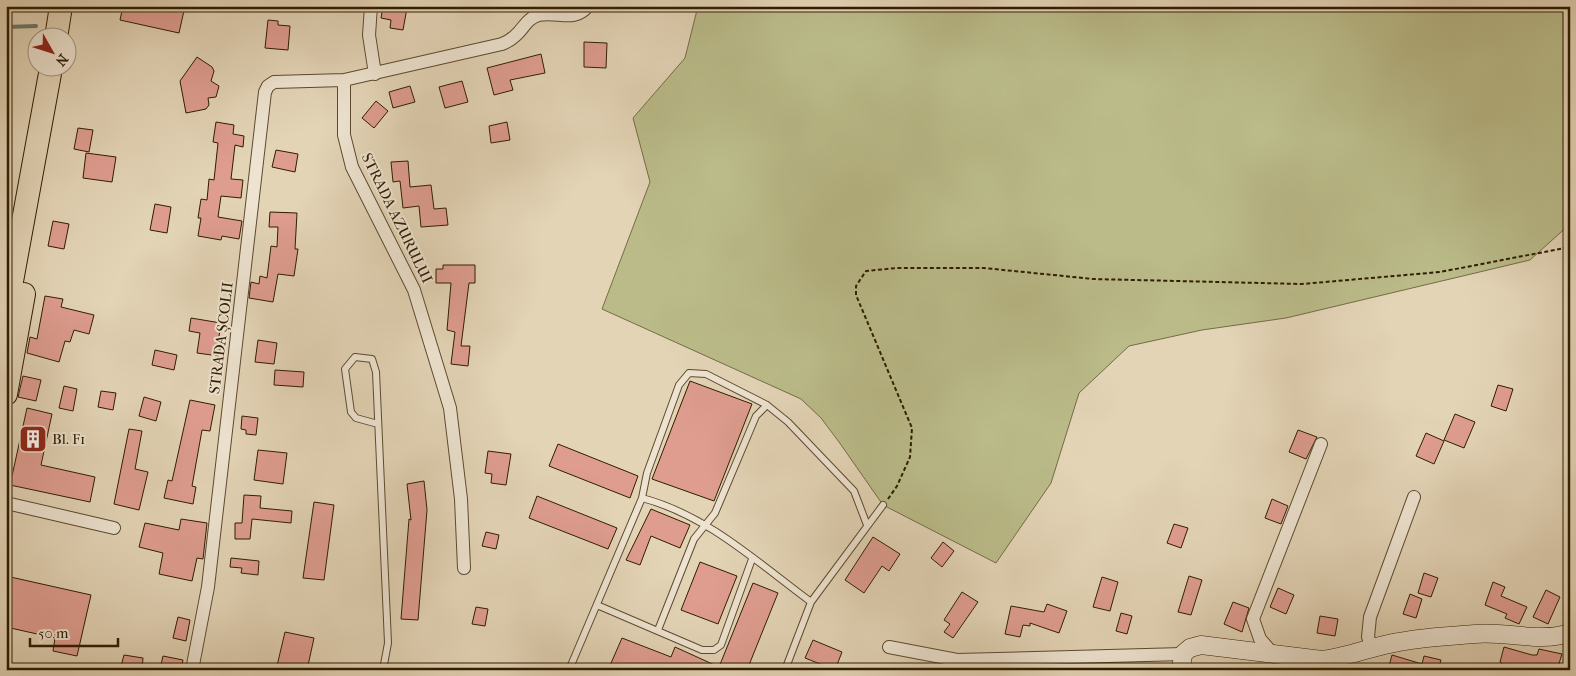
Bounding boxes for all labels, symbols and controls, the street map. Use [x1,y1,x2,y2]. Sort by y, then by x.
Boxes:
north arrow [28,28,78,78]
text: N [52,50,72,70]
street label: STRADA AZURULUI [358,150,436,286]
street label: STRADA ȘCOLII [205,281,237,395]
building icon: Bl. F1 [18,424,48,454]
place label: Bl. F1 [52,430,85,448]
scale bar [30,616,118,648]
text: 50 m [38,624,69,642]

